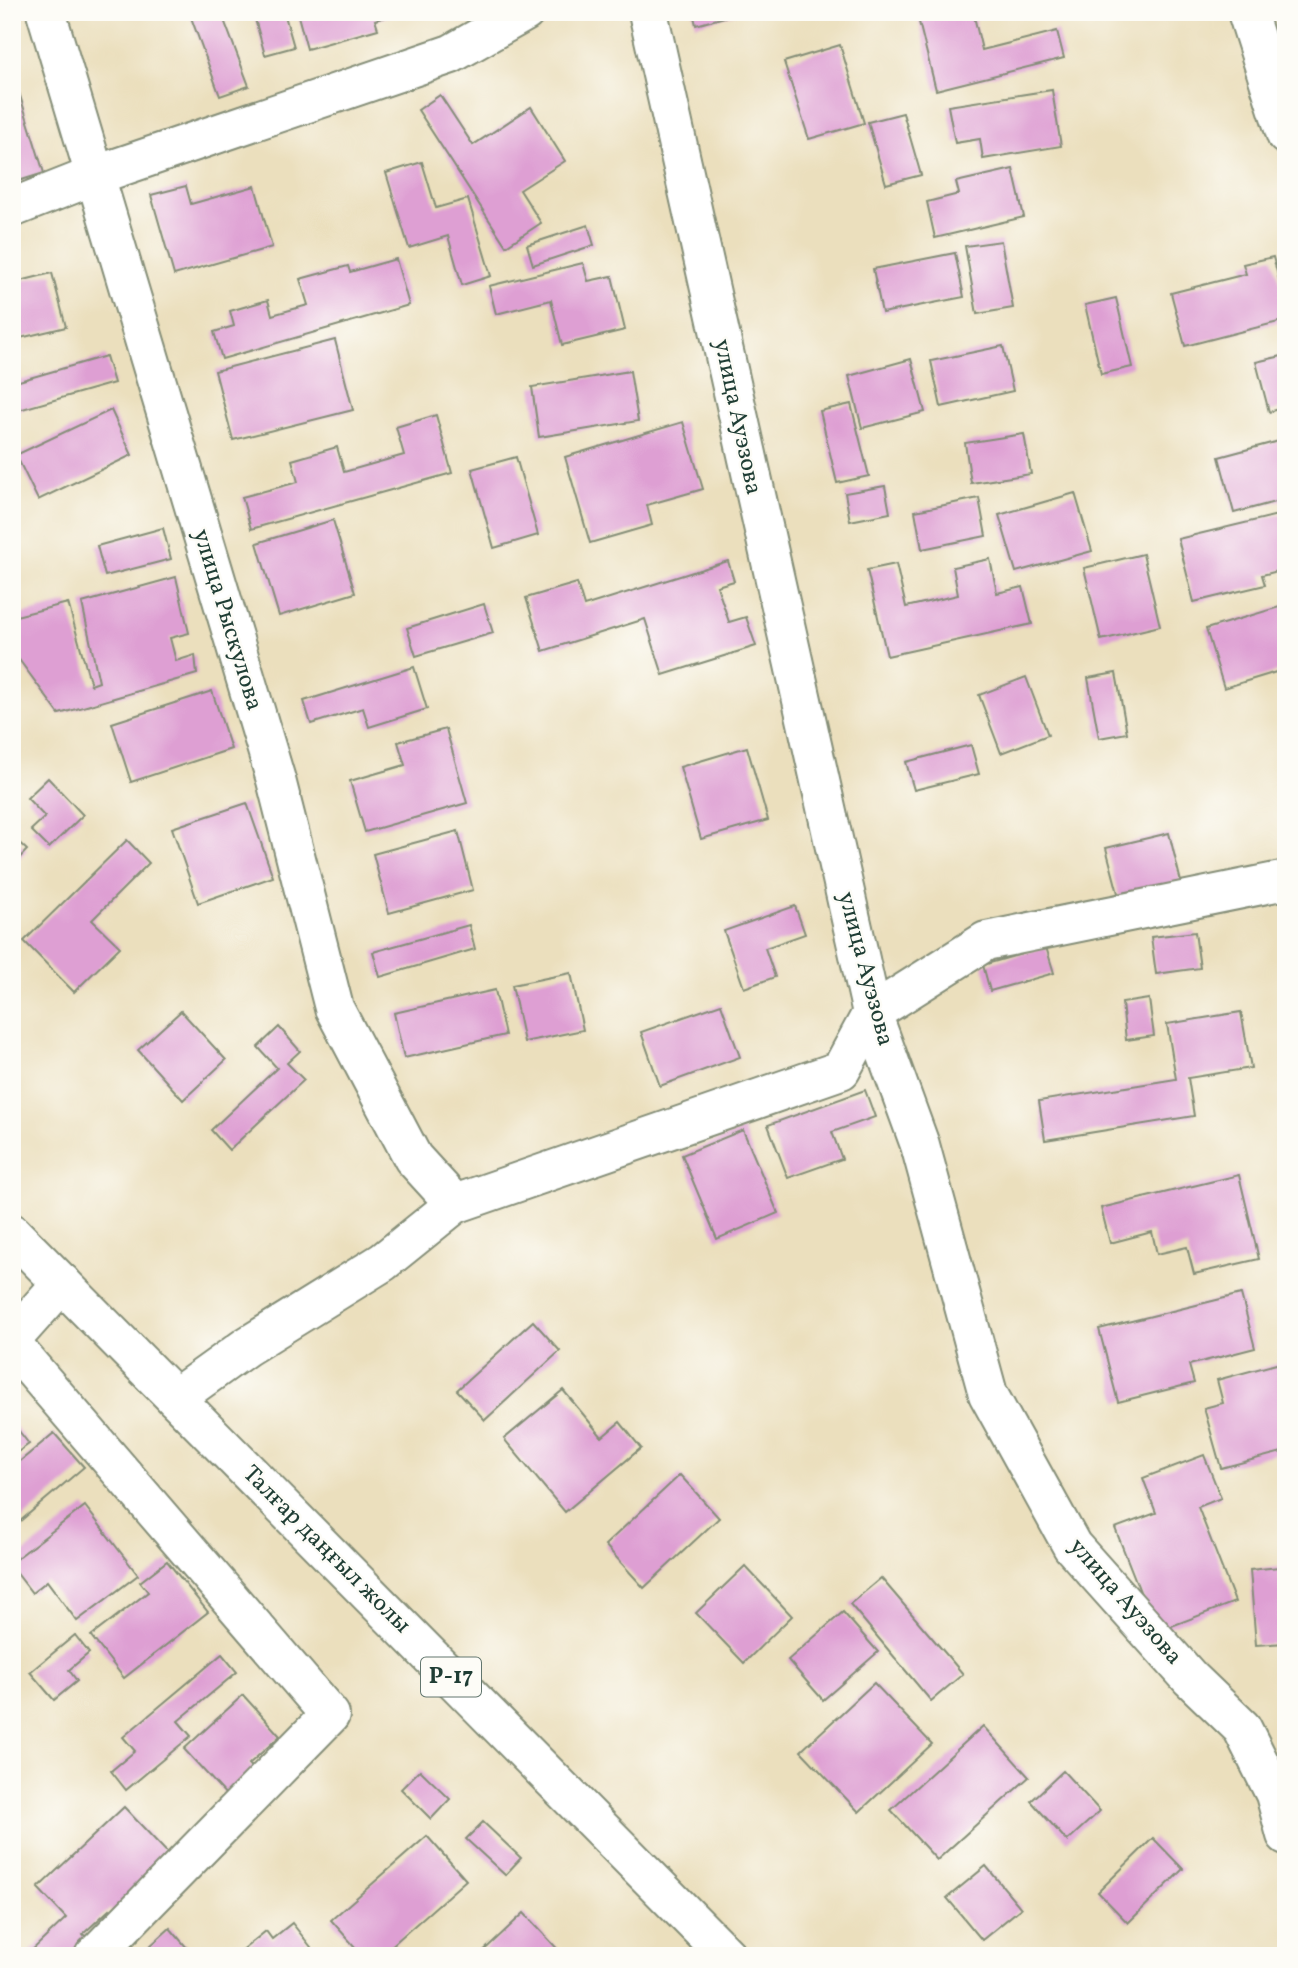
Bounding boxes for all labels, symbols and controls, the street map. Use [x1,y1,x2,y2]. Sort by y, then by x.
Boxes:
street label: улица Ауэзова [704,336,770,498]
street label: улица Рыскулова [183,525,271,715]
street label: улица Ауэзова [828,888,902,1050]
street label: Талғар даңғыл жолы [234,1458,418,1642]
street label: улица Ауэзова [1060,1531,1190,1673]
road number: P-17 [421,1658,481,1696]

